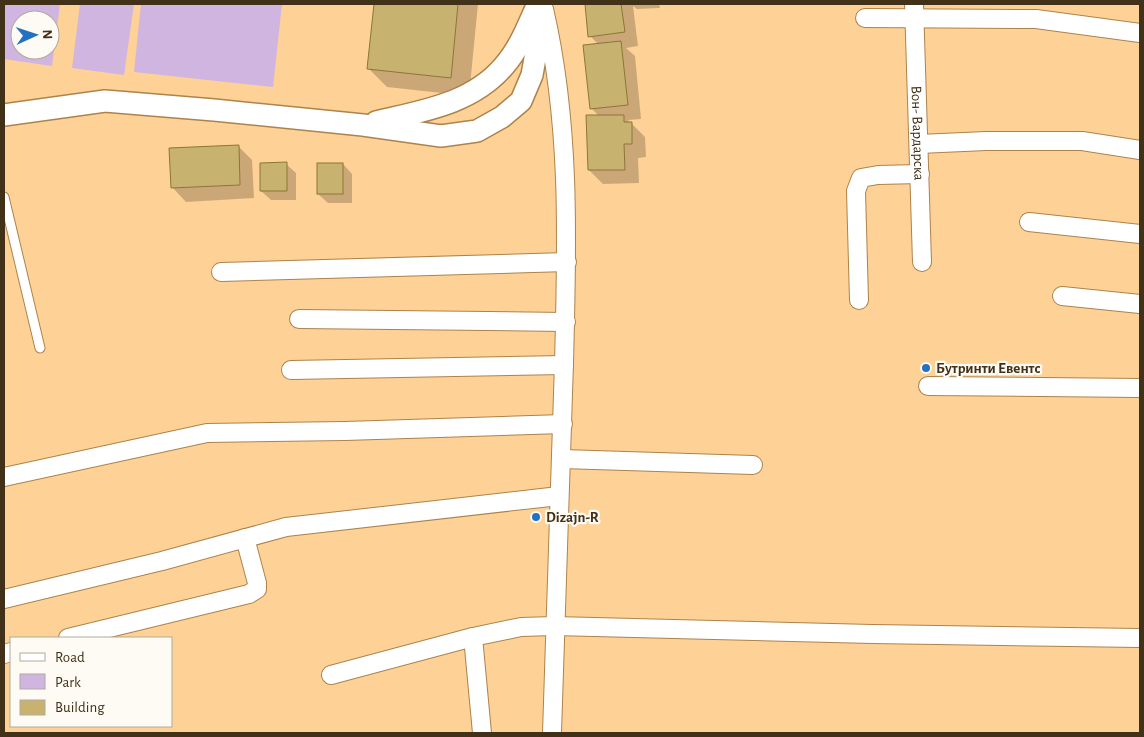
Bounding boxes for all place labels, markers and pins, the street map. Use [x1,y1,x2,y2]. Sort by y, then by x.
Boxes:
place label: Бутринти Евентс [936,361,1040,376]
marker: Бутринти Евентс [920,362,932,374]
place label: Dizajn-R [546,510,599,525]
marker: Dizajn-R [530,511,542,523]

